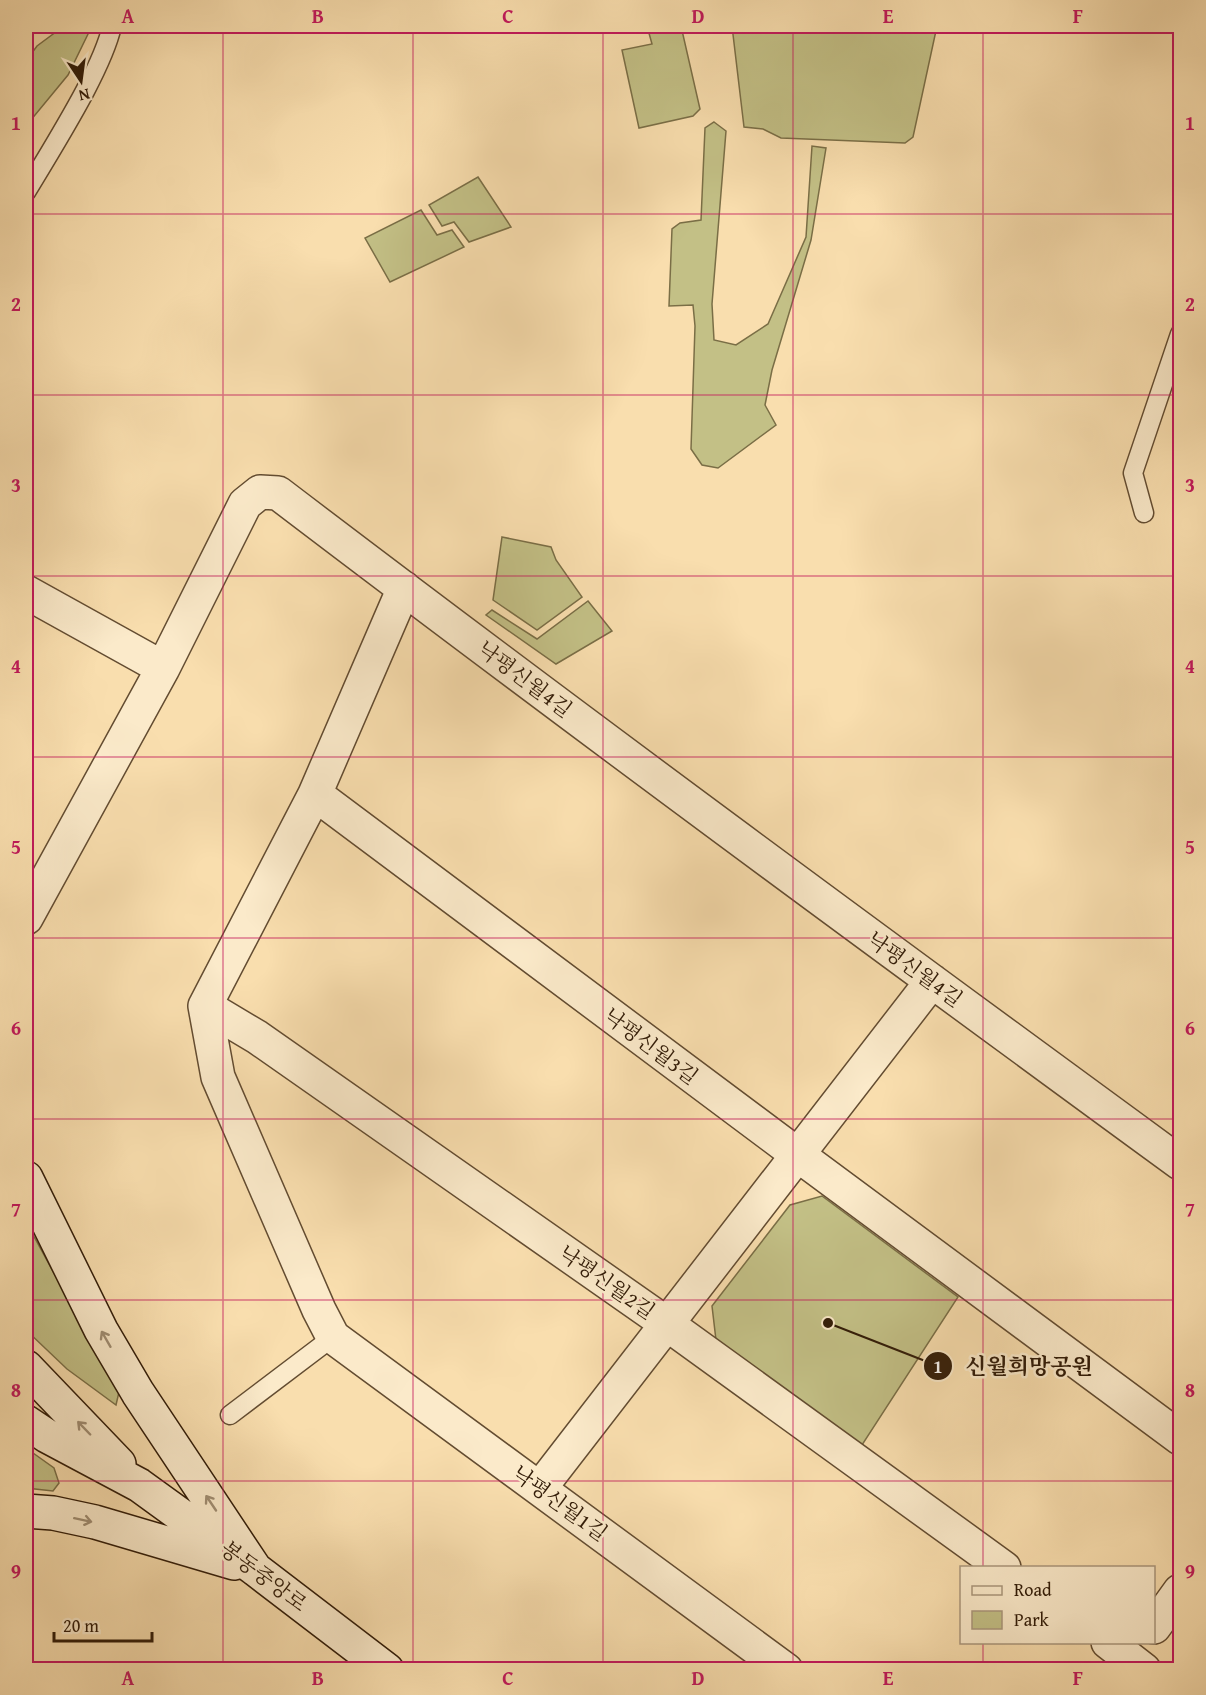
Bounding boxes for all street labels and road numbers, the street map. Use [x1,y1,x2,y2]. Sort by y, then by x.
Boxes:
street label: 낙평신월4길 [471,633,579,725]
street label: 낙평신월4길 [861,924,969,1014]
street label: 낙평신월3길 [597,1000,705,1092]
street label: 낙평신월2길 [552,1237,662,1327]
street label: 낙평신월1길 [506,1458,614,1548]
street label: 봉동중앙로 [214,1533,314,1619]

